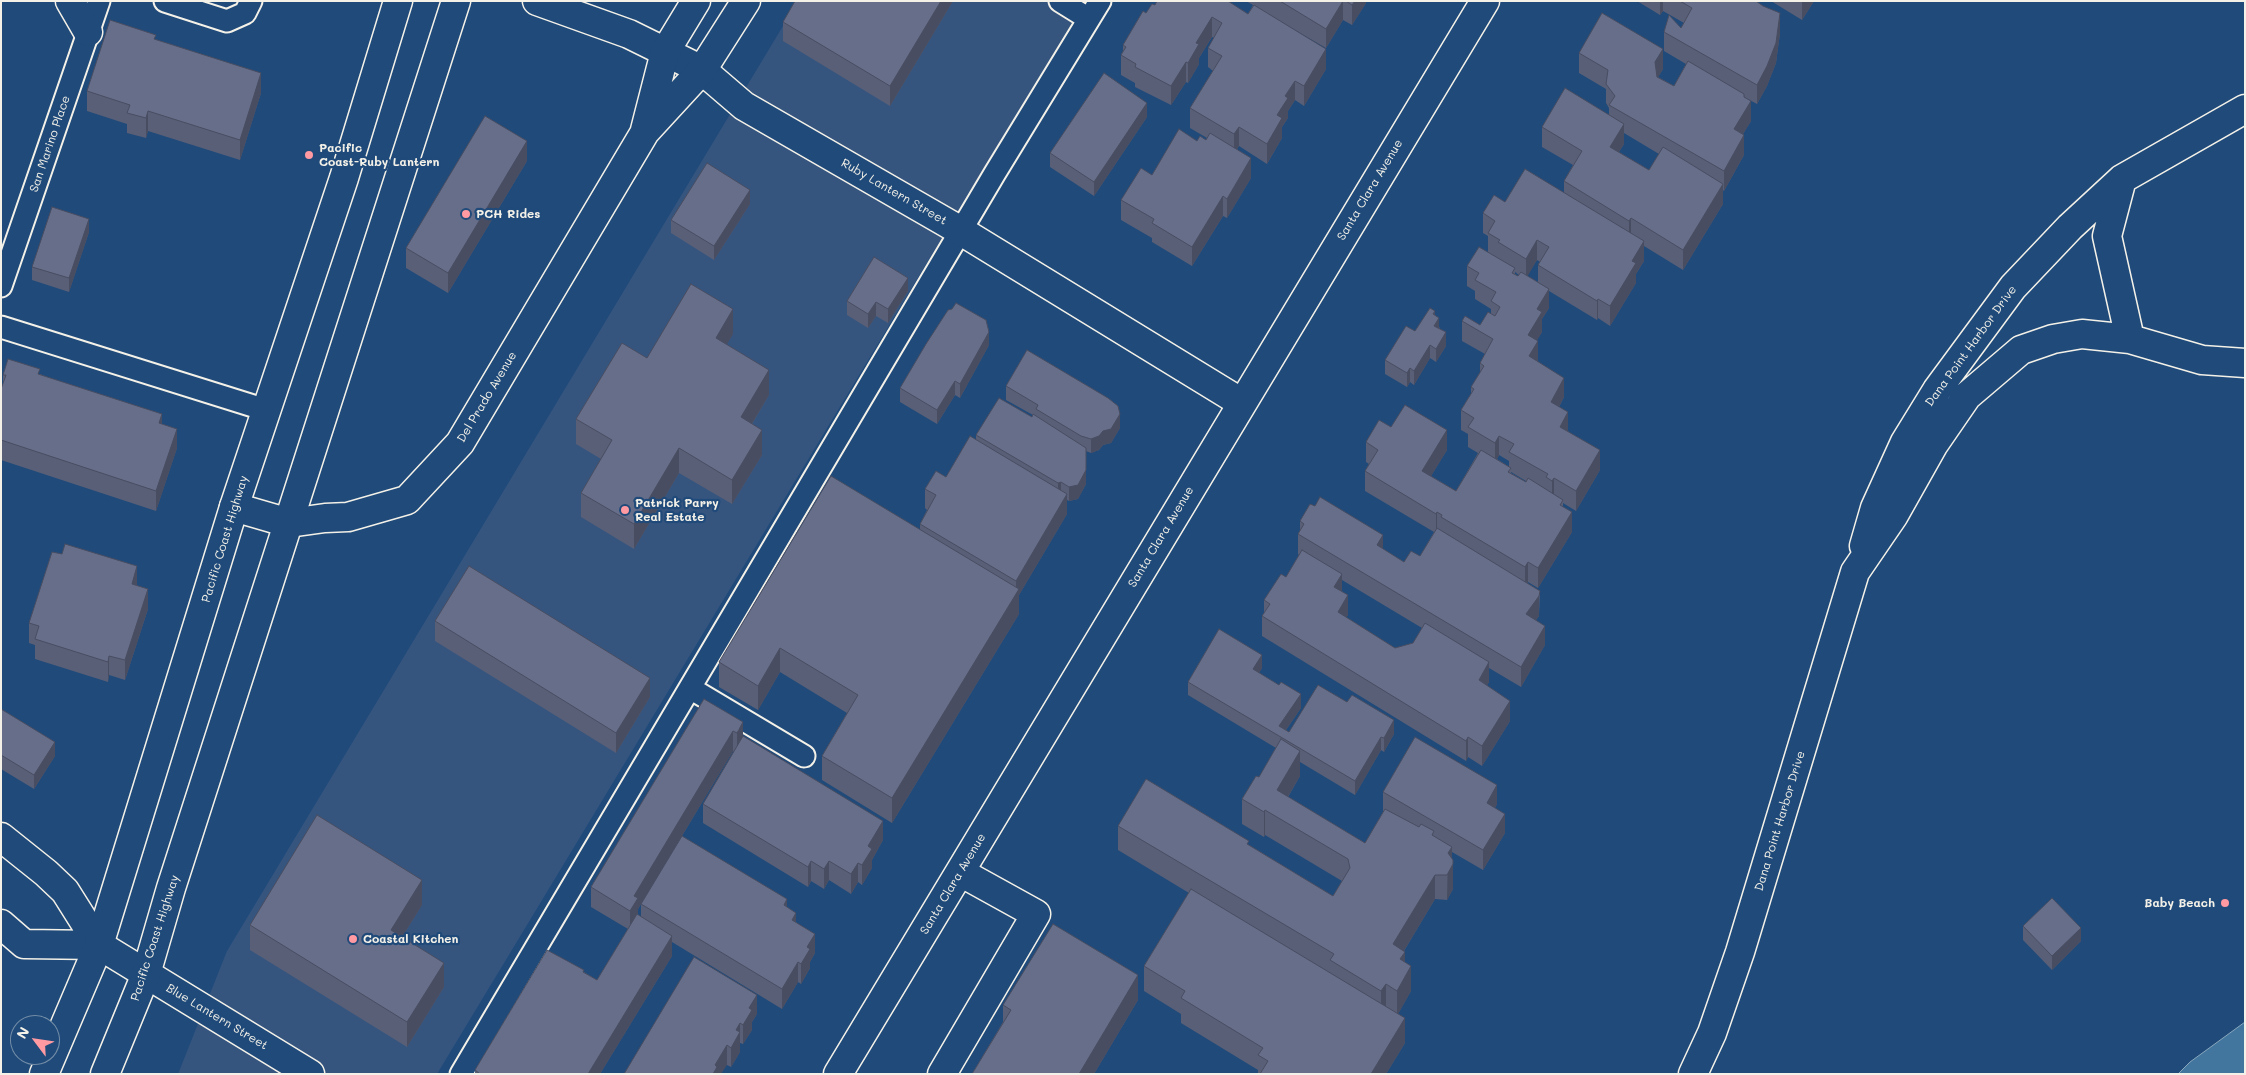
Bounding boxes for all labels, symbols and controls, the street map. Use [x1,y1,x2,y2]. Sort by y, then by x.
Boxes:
street label: San Marino Place [27,94,73,194]
street label: Santa Clara Avenue [1334,137,1406,243]
place label: Pacific Coast-Ruby Lantern [319,141,439,169]
marker: Pacific Coast-Ruby Lantern [303,149,315,161]
street label: Ruby Lantern Street [839,156,949,228]
place label: PCH Rides [476,207,540,221]
marker: PCH Rides [460,208,472,220]
street label: Dana Point Harbor Drive [1922,283,2020,409]
street label: Del Prado Avenue [454,349,520,445]
street label: Pacific Coast Highway [199,474,251,604]
street label: Santa Clara Avenue [1125,484,1197,590]
place label: Patrick Parry Real Estate [635,496,719,524]
marker: Patrick Parry Real Estate [619,504,631,516]
street label: Dana Point Harbor Drive [1752,749,1808,893]
street label: Santa Clara Avenue [917,831,989,937]
street label: Pacific Coast Highway [128,873,182,1003]
place label: Baby Beach [2144,896,2215,910]
marker: Baby Beach [2219,897,2231,909]
place label: Coastal Kitchen [363,932,458,946]
marker: Coastal Kitchen [347,933,359,945]
street label: Blue Lantern Street [164,981,270,1053]
north arrow [10,1015,60,1065]
text: N [12,1023,33,1042]

